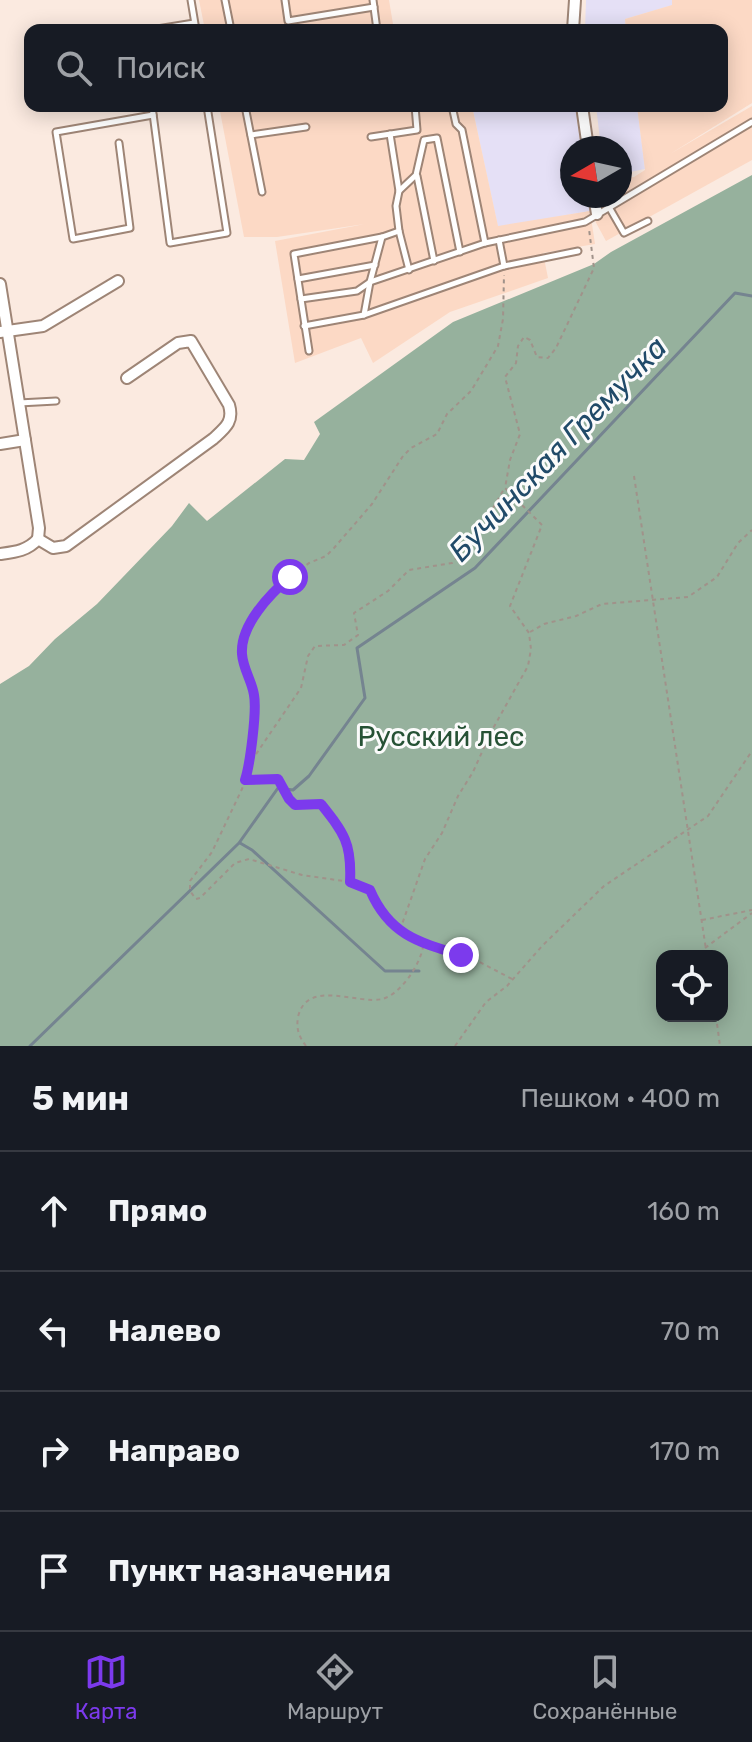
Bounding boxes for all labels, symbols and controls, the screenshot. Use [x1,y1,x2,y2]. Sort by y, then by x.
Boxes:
search box [24,24,728,112]
icon: search [52,46,96,90]
text: Поиск [116,50,206,86]
north arrow [560,136,632,208]
water label: Бучинская Гремучка [442,329,674,569]
route start [272,559,308,595]
park label: Русский лес [357,720,525,753]
route end [443,937,479,973]
map controls [656,950,728,1022]
button: locate [656,950,728,1022]
text: 5 мин [32,1078,129,1119]
text: Пешком · 400 m [520,1083,720,1114]
icon: ahead [32,1189,76,1233]
text: Прямо [108,1193,207,1229]
text: 160 m [647,1196,720,1227]
icon: left [32,1309,76,1353]
text: Налево [108,1313,221,1349]
text: 70 m [661,1316,720,1347]
icon: right [32,1429,76,1473]
text: Направо [108,1433,240,1469]
text: 170 m [650,1436,720,1467]
icon: arrive [32,1549,76,1593]
text: Пункт назначения [108,1553,391,1589]
tab: Карта [75,1650,137,1725]
tab: Маршрут [287,1650,383,1725]
tab: Сохранённые [532,1650,677,1725]

